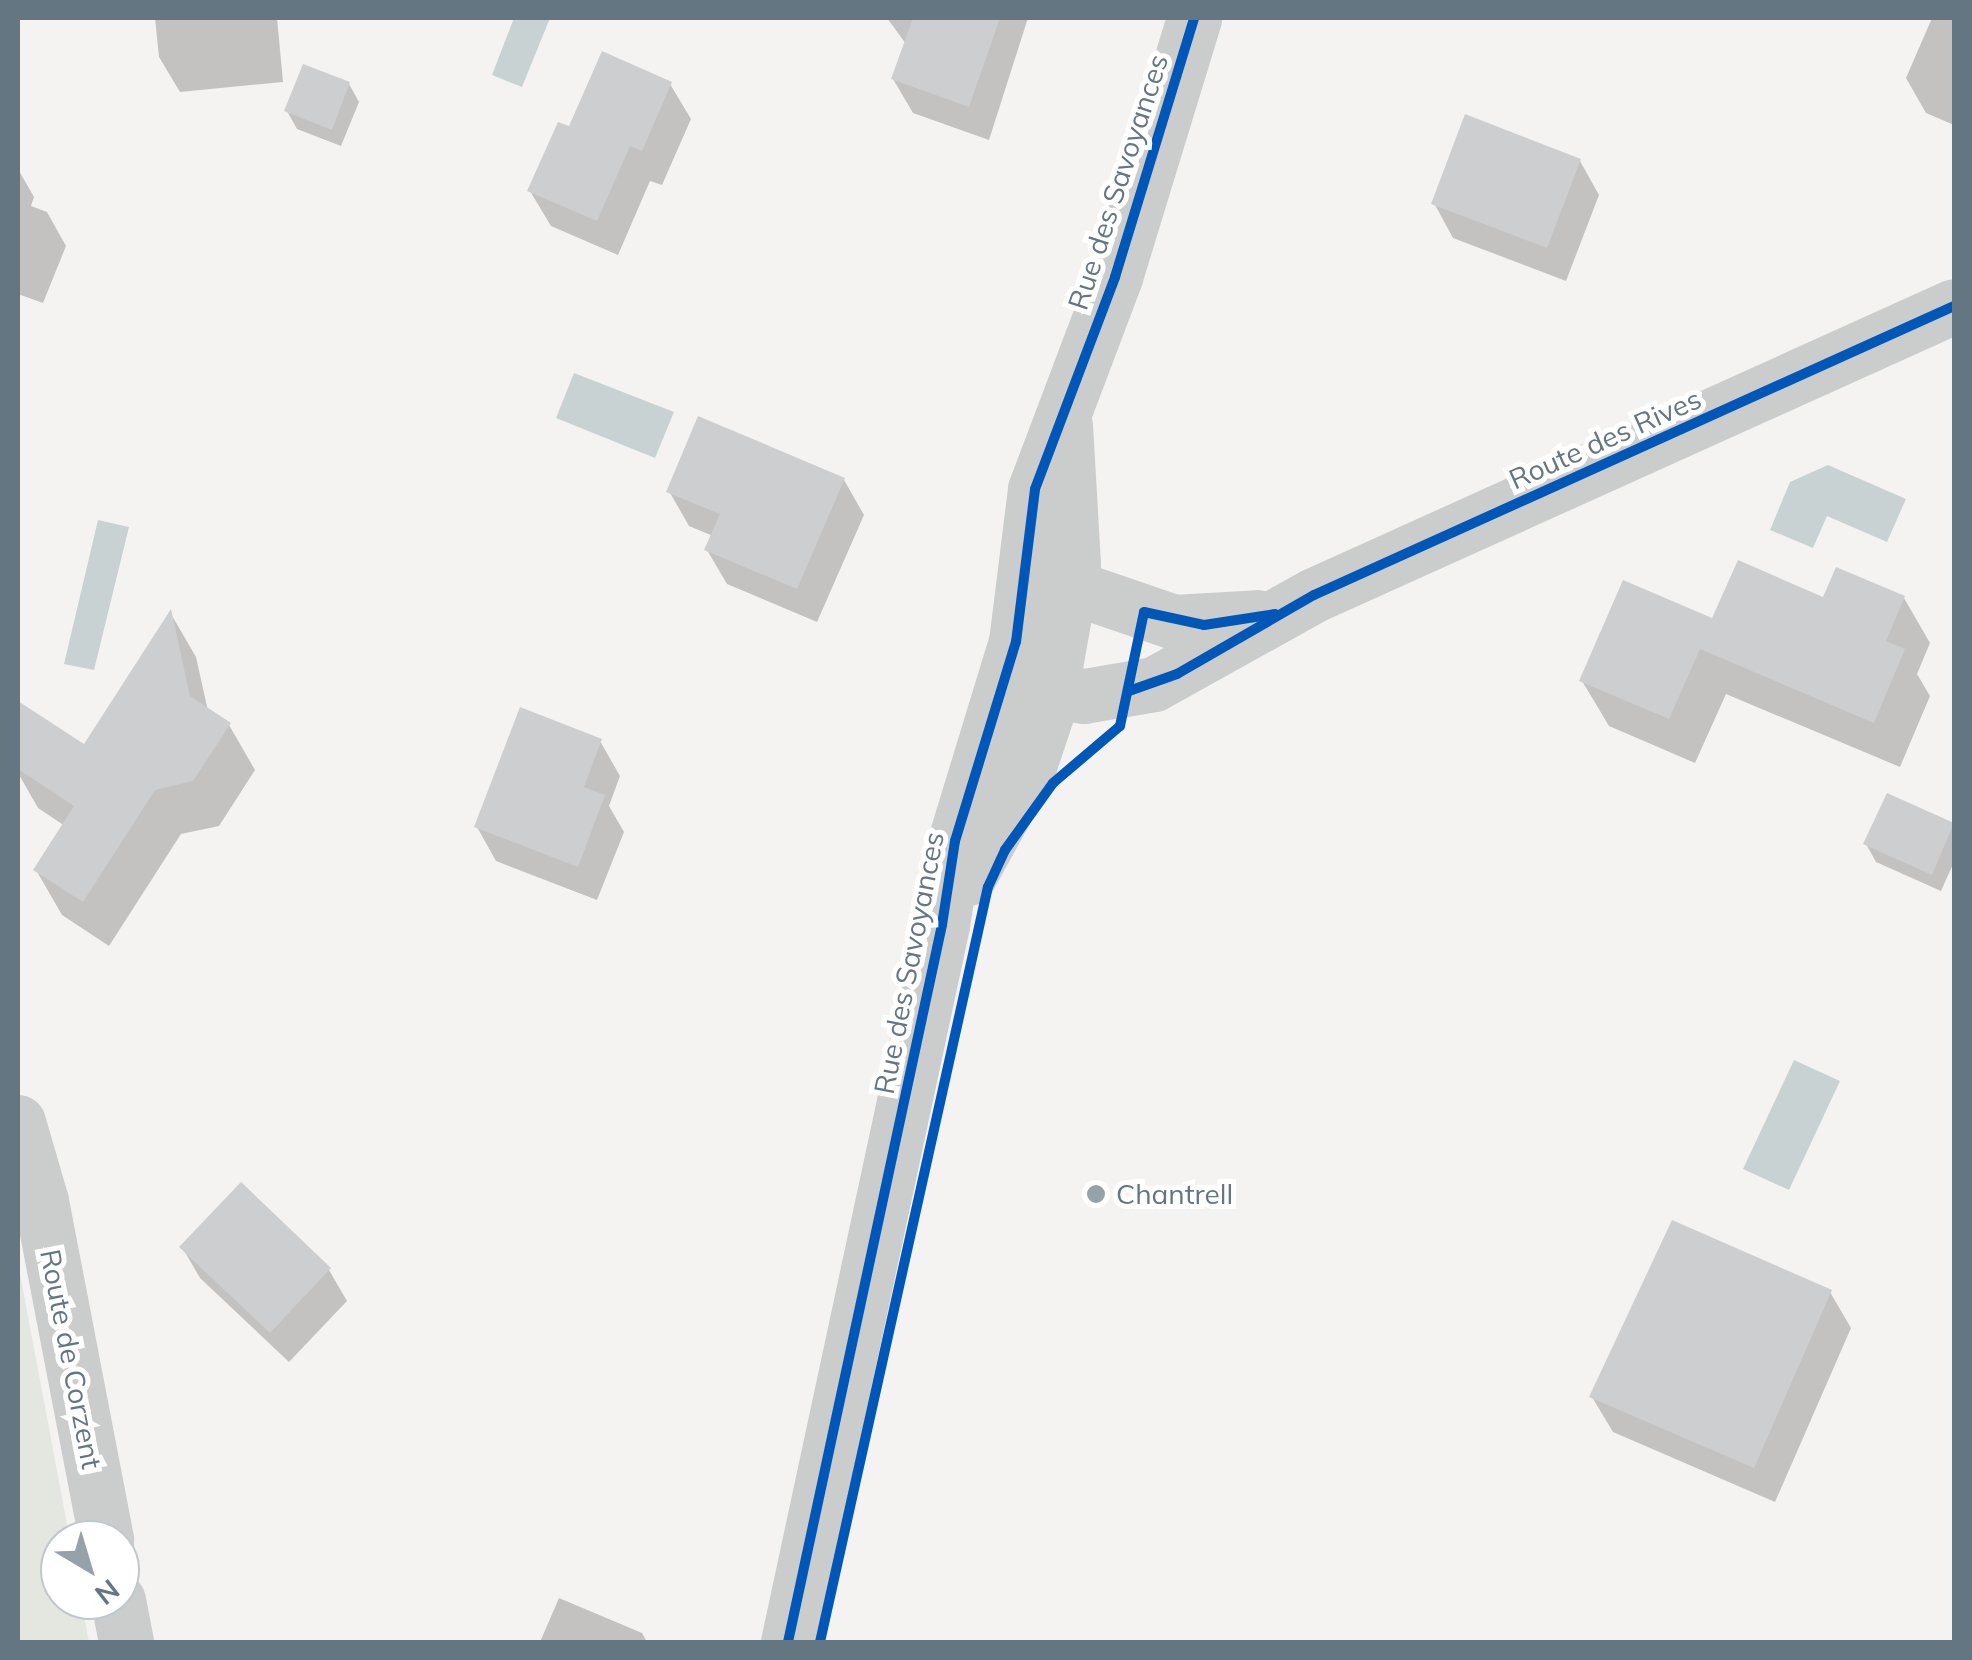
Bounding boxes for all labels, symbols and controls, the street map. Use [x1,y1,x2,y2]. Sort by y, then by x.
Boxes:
street label: Rue des Savoyances [1061,50,1175,314]
street label: Route des Rives [1504,382,1706,496]
street label: Rue des Savoyances [867,829,951,1097]
place label: Chantrell [1116,1177,1233,1211]
marker: Chantrell [1085,1183,1107,1205]
street label: Route de Corzent [33,1246,109,1472]
north arrow [40,1520,140,1620]
text: N [88,1572,127,1613]

